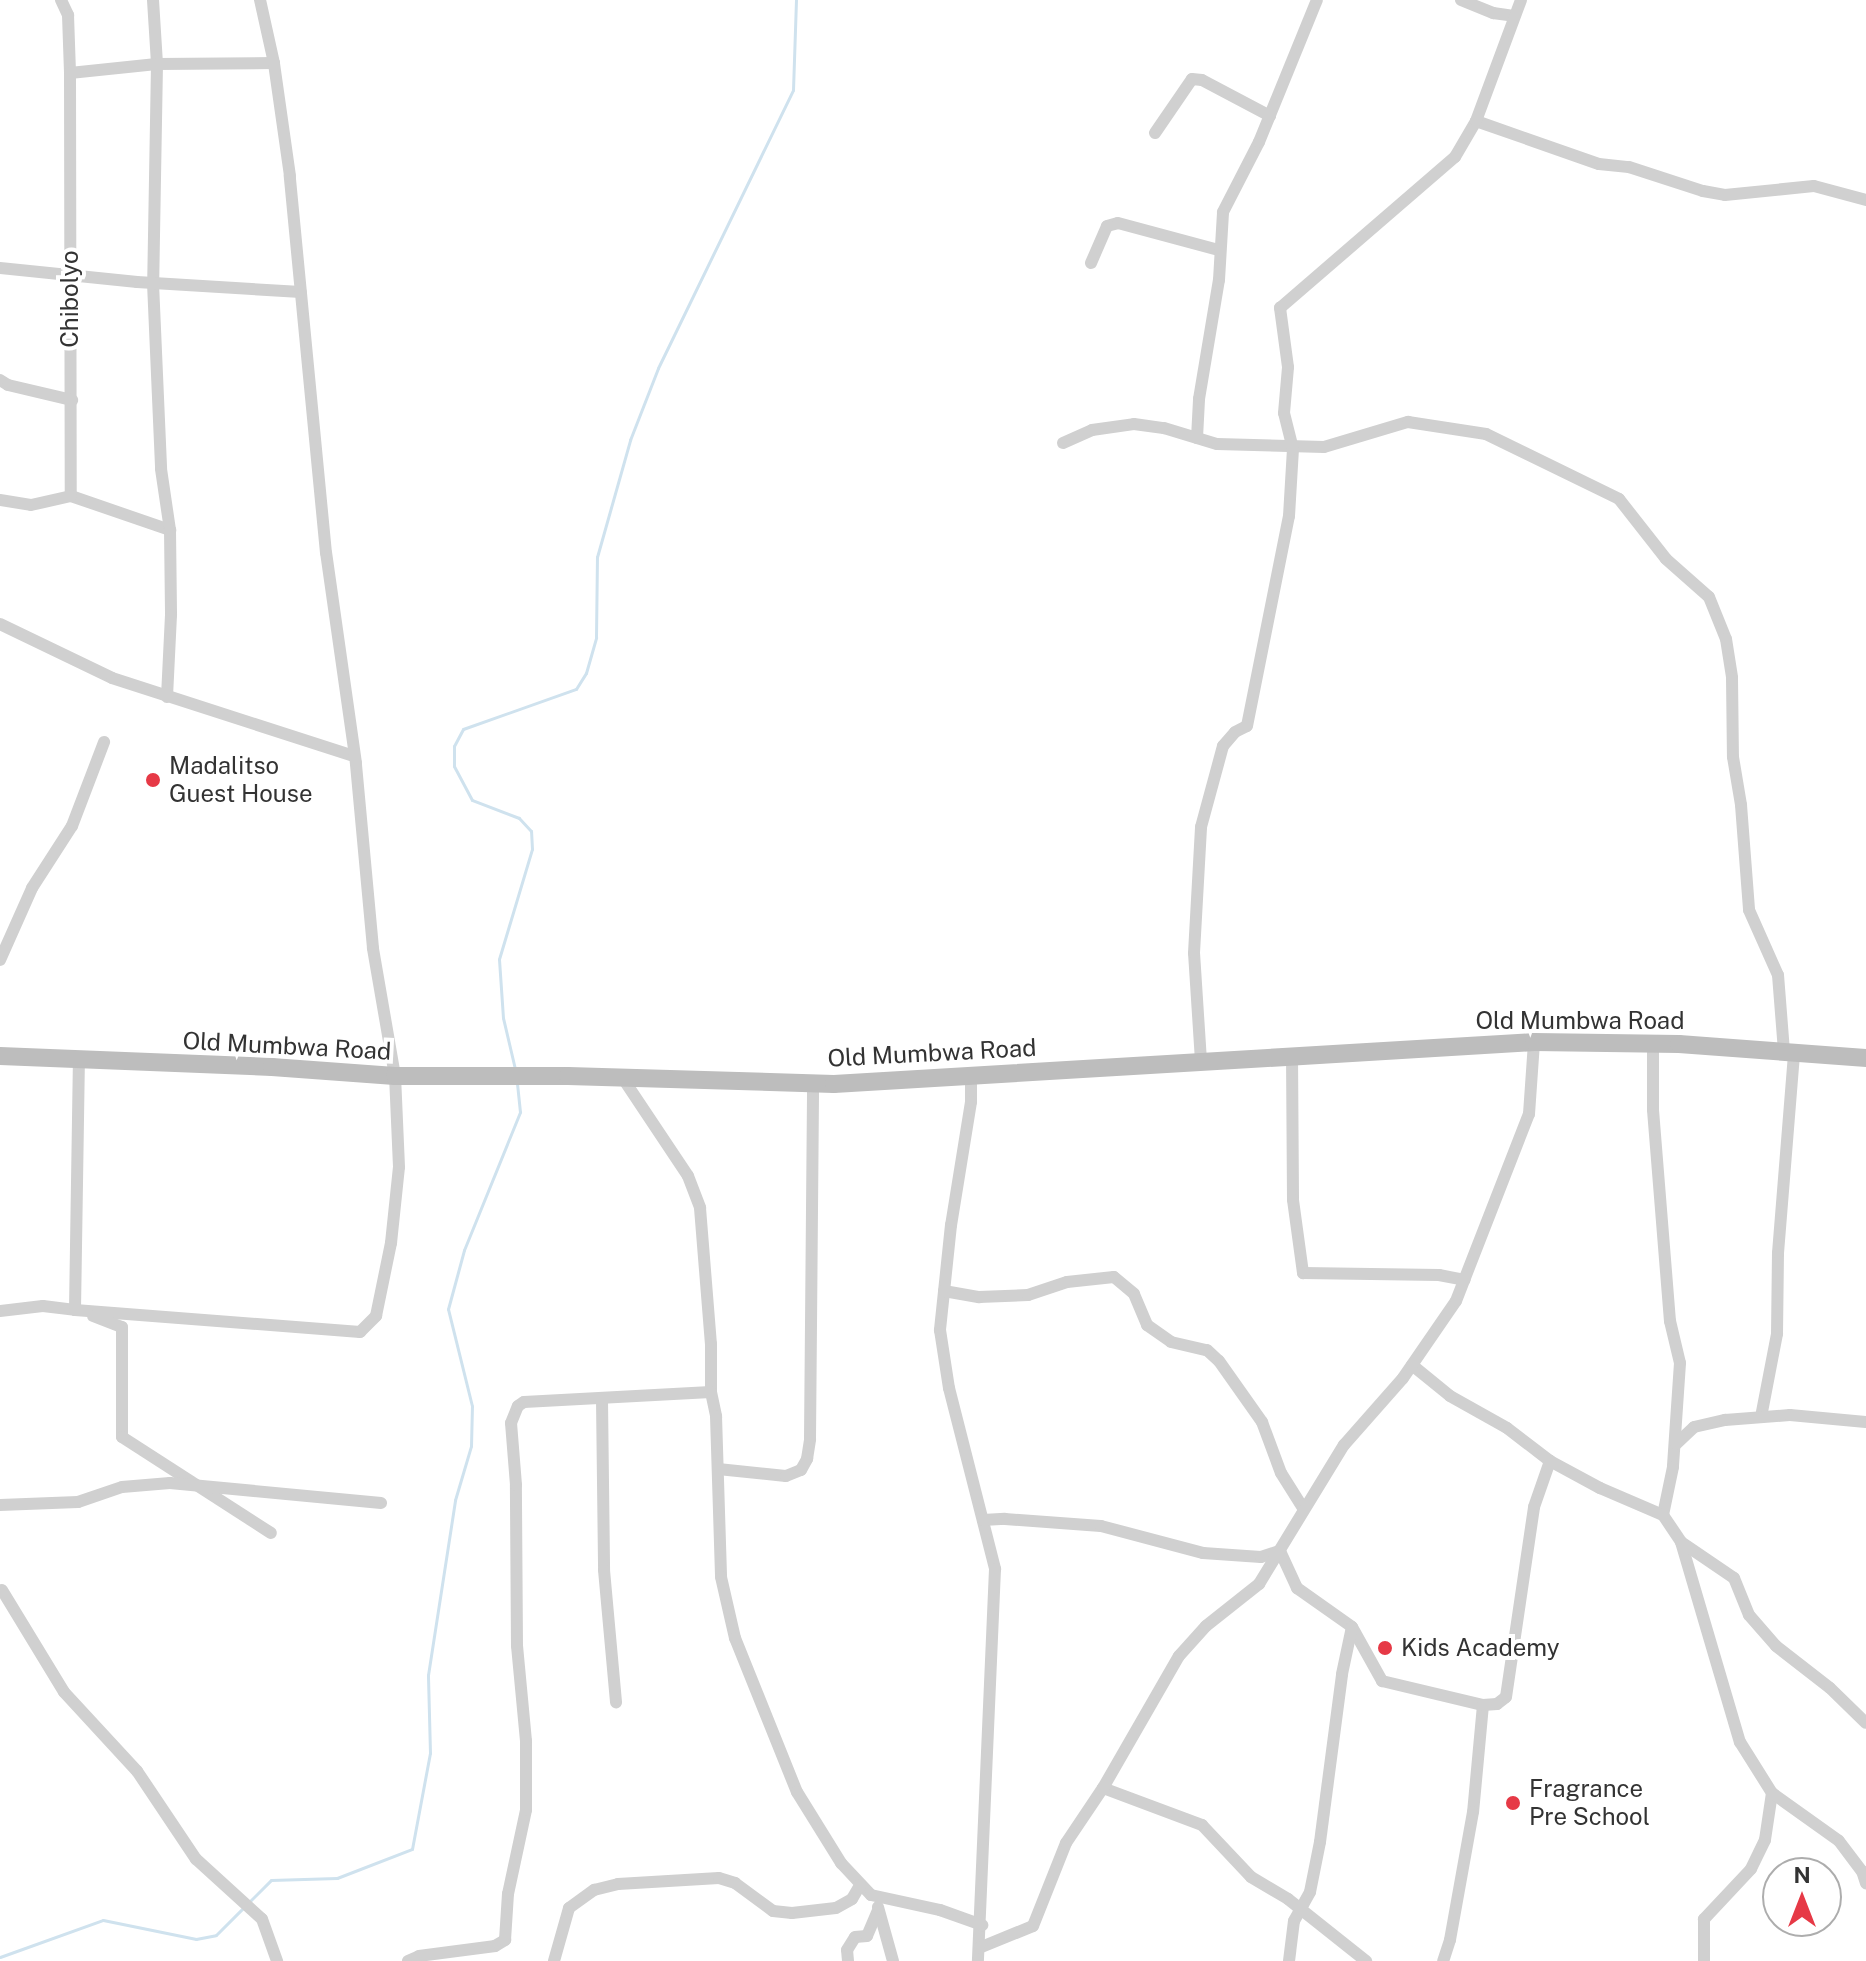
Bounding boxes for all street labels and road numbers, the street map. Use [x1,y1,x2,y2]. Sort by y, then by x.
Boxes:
street label: Chibolyo [56,250,84,348]
street label: Old Mumbwa Road [1476,1007,1684,1035]
street label: Old Mumbwa Road [182,1026,392,1066]
street label: Old Mumbwa Road [827,1033,1037,1073]

